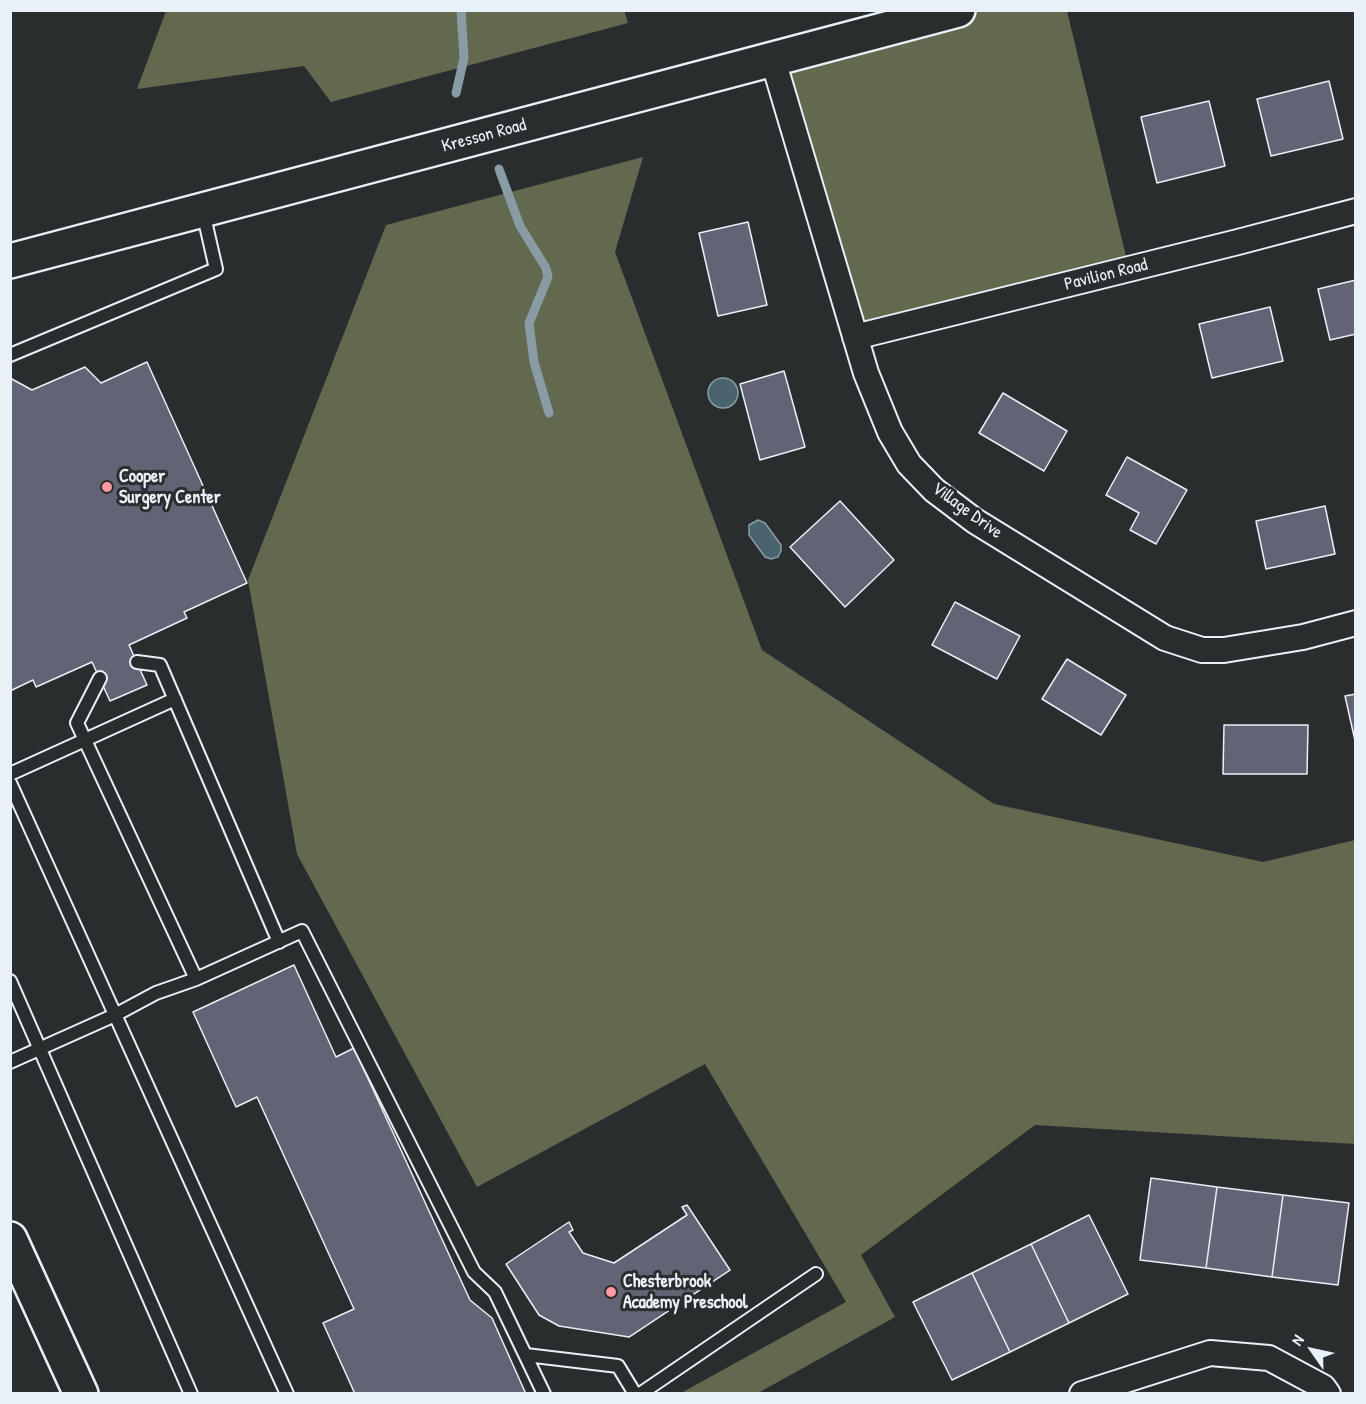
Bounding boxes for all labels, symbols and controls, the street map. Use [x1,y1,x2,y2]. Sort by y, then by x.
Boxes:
street label: Kresson Road [439,114,529,158]
street label: Pavilion Road [1062,254,1150,296]
place label: Cooper Surgery Center [119,466,221,508]
street label: Village Drive [927,478,1007,544]
marker: Cooper Surgery Center [100,480,114,494]
place label: Chesterbrook Academy Preschool [623,1271,748,1314]
marker: Chesterbrook Academy Preschool [604,1285,618,1299]
north arrow [1282,1320,1342,1380]
text: N [1286,1330,1309,1350]

